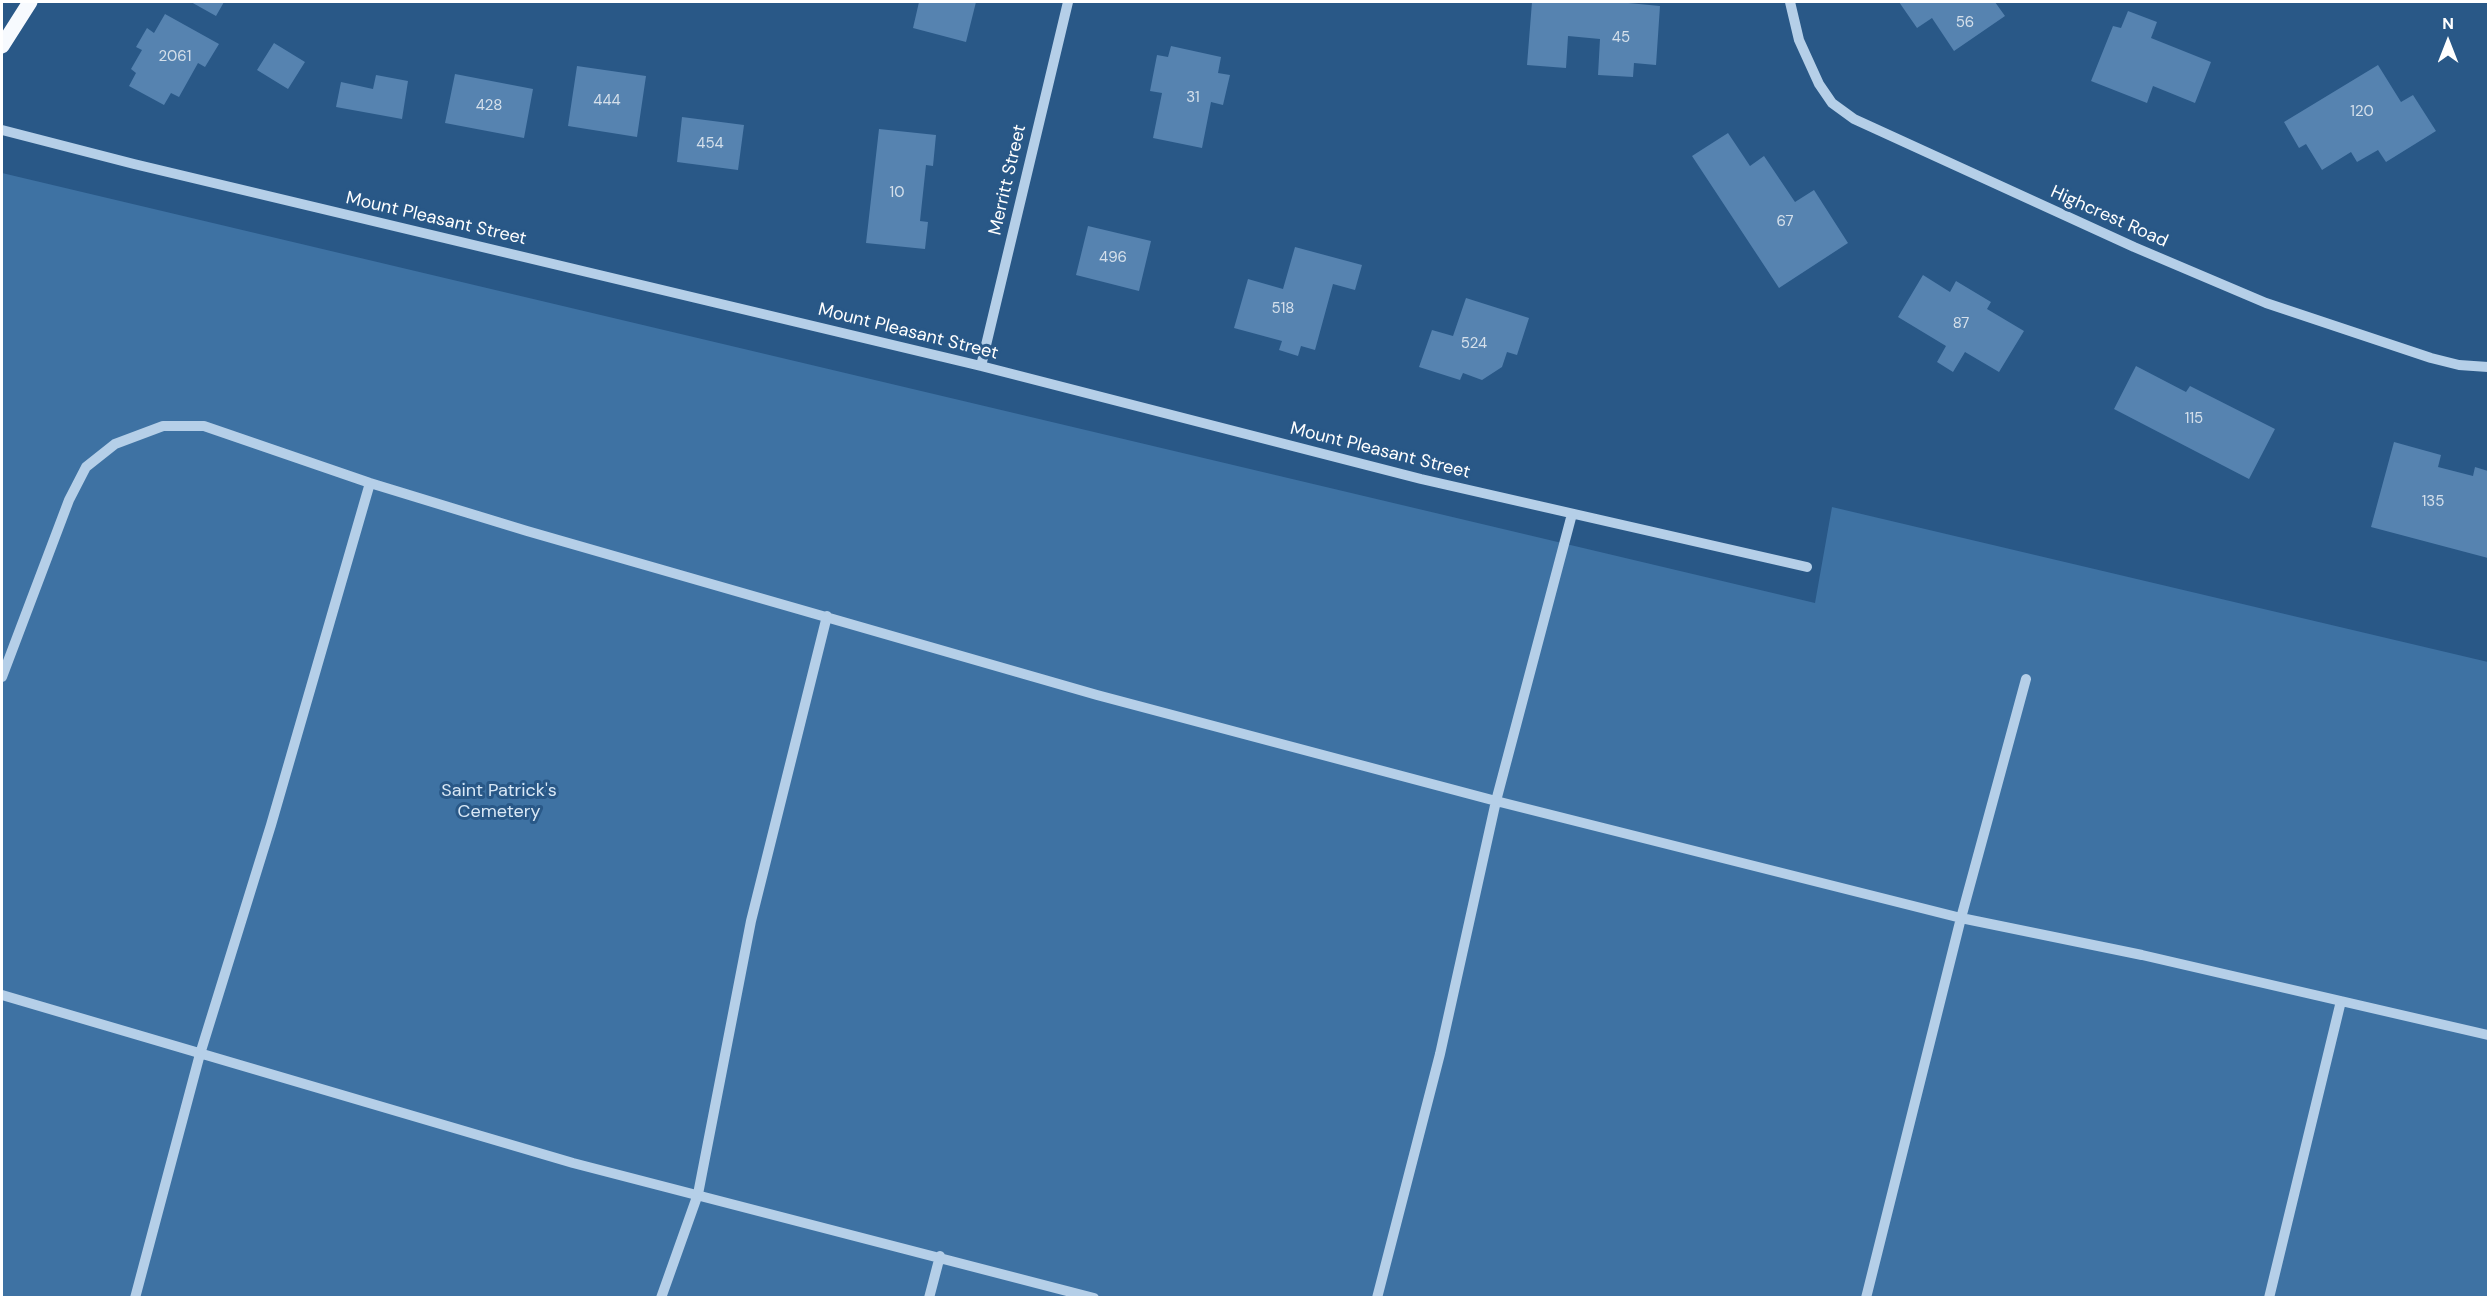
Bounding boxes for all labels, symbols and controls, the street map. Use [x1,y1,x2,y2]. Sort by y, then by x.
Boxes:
north arrow [2418,12,2478,72]
text: N [2442,13,2454,34]
house number: 56 [1956,14,1974,32]
house number: 45 [1612,29,1630,47]
house number: 2061 [159,48,191,66]
house number: 31 [1186,89,1200,107]
house number: 444 [593,92,621,110]
house number: 428 [476,97,502,115]
house number: 120 [2350,103,2374,121]
street label: Merritt Street [985,123,1031,237]
house number: 454 [696,135,724,153]
street label: Highcrest Road [2047,181,2171,253]
house number: 10 [890,184,904,202]
street label: Mount Pleasant Street [344,188,528,250]
house number: 67 [1776,213,1794,231]
house number: 496 [1099,249,1127,267]
street label: Mount Pleasant Street [816,299,1000,365]
house number: 518 [1272,300,1294,318]
house number: 87 [1953,315,1969,333]
house number: 524 [1461,335,1487,353]
house number: 115 [2185,410,2203,428]
street label: Mount Pleasant Street [1288,418,1472,484]
house number: 135 [2422,493,2444,511]
park label: Saint Patrick's Cemetery [441,780,557,822]

